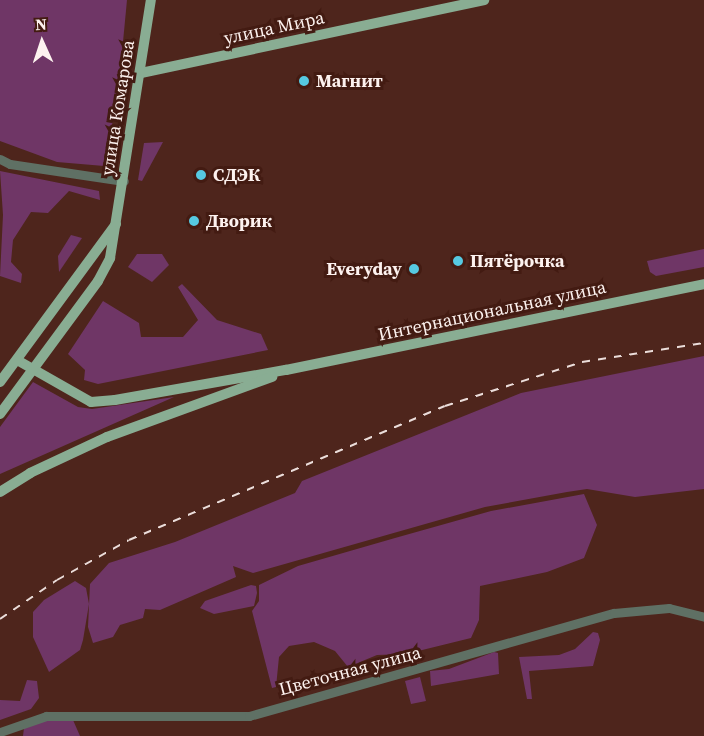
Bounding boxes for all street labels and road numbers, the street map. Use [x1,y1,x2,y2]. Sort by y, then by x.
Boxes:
street label: улица Мира [222,7,326,49]
street label: улица Комарова [97,39,139,177]
street label: Интернациональная улица [376,276,608,346]
street label: Цветочная улица [276,642,424,700]

